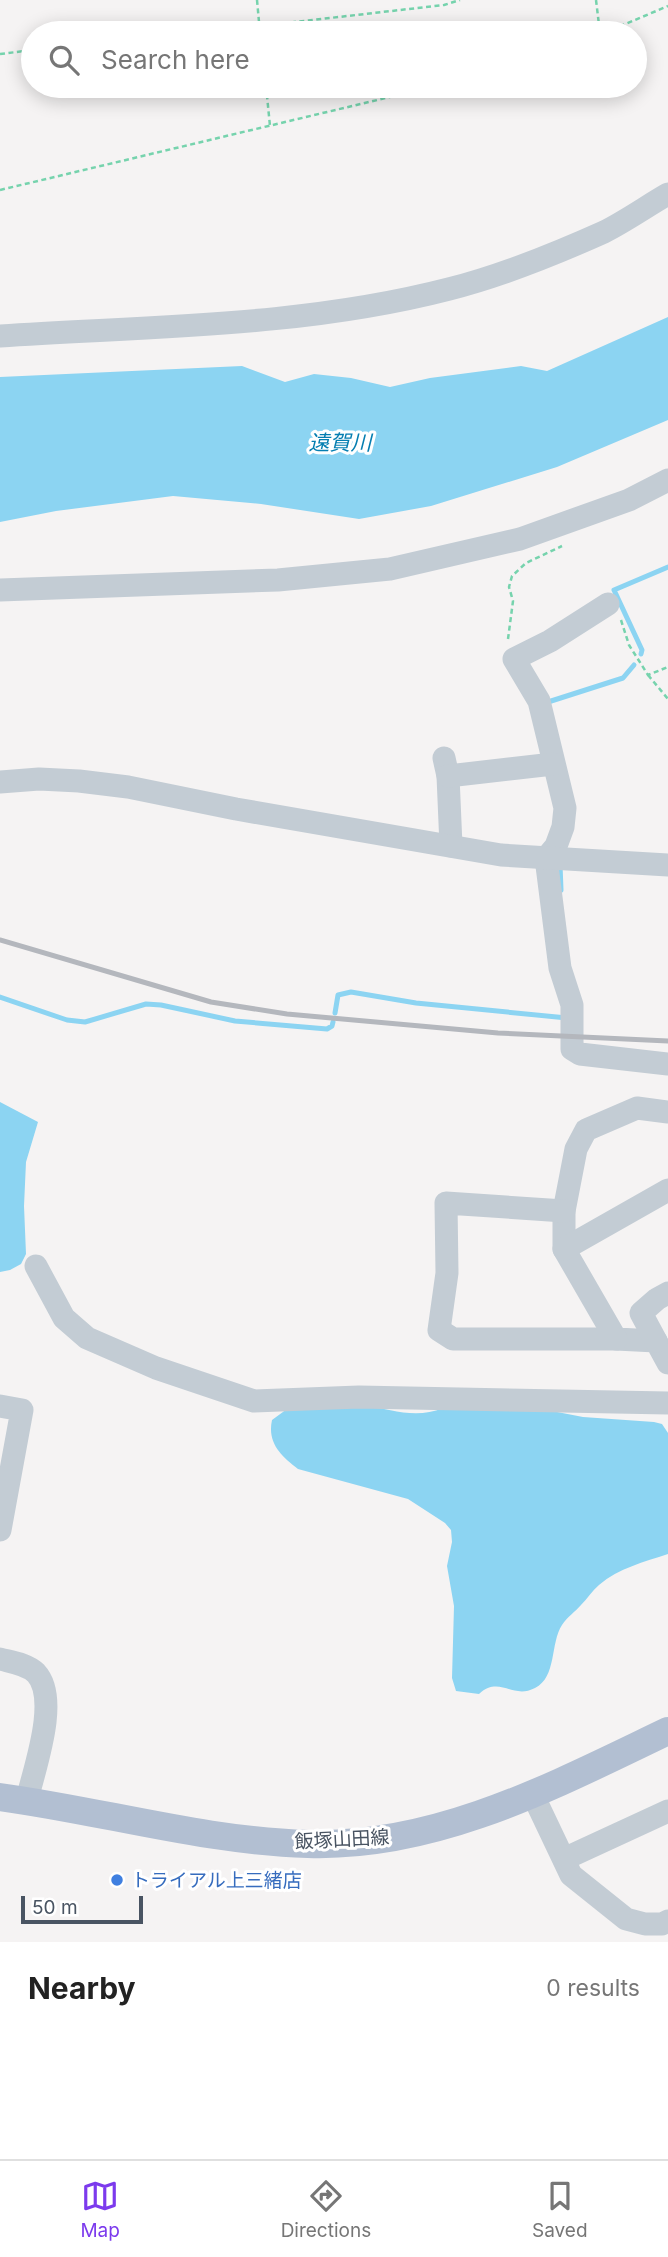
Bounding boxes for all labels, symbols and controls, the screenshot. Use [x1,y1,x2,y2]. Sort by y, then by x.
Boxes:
search box [21,21,647,98]
icon: search [45,41,83,79]
text: Search here [101,44,250,75]
water label: 遠賀川 [309,430,373,455]
street label: 飯塚山田線 [294,1826,390,1853]
place label: トライアル上三緒店 [131,1869,302,1892]
marker: トライアル上三緒店 [109,1872,125,1888]
scale bar [21,1893,144,1925]
text: 50 m [32,1896,78,1919]
text: Nearby [28,1970,136,2006]
text: 0 results [546,1974,640,2002]
tab: Map [80,2177,120,2242]
tab: Directions [281,2177,371,2242]
tab: Saved [532,2177,588,2242]

